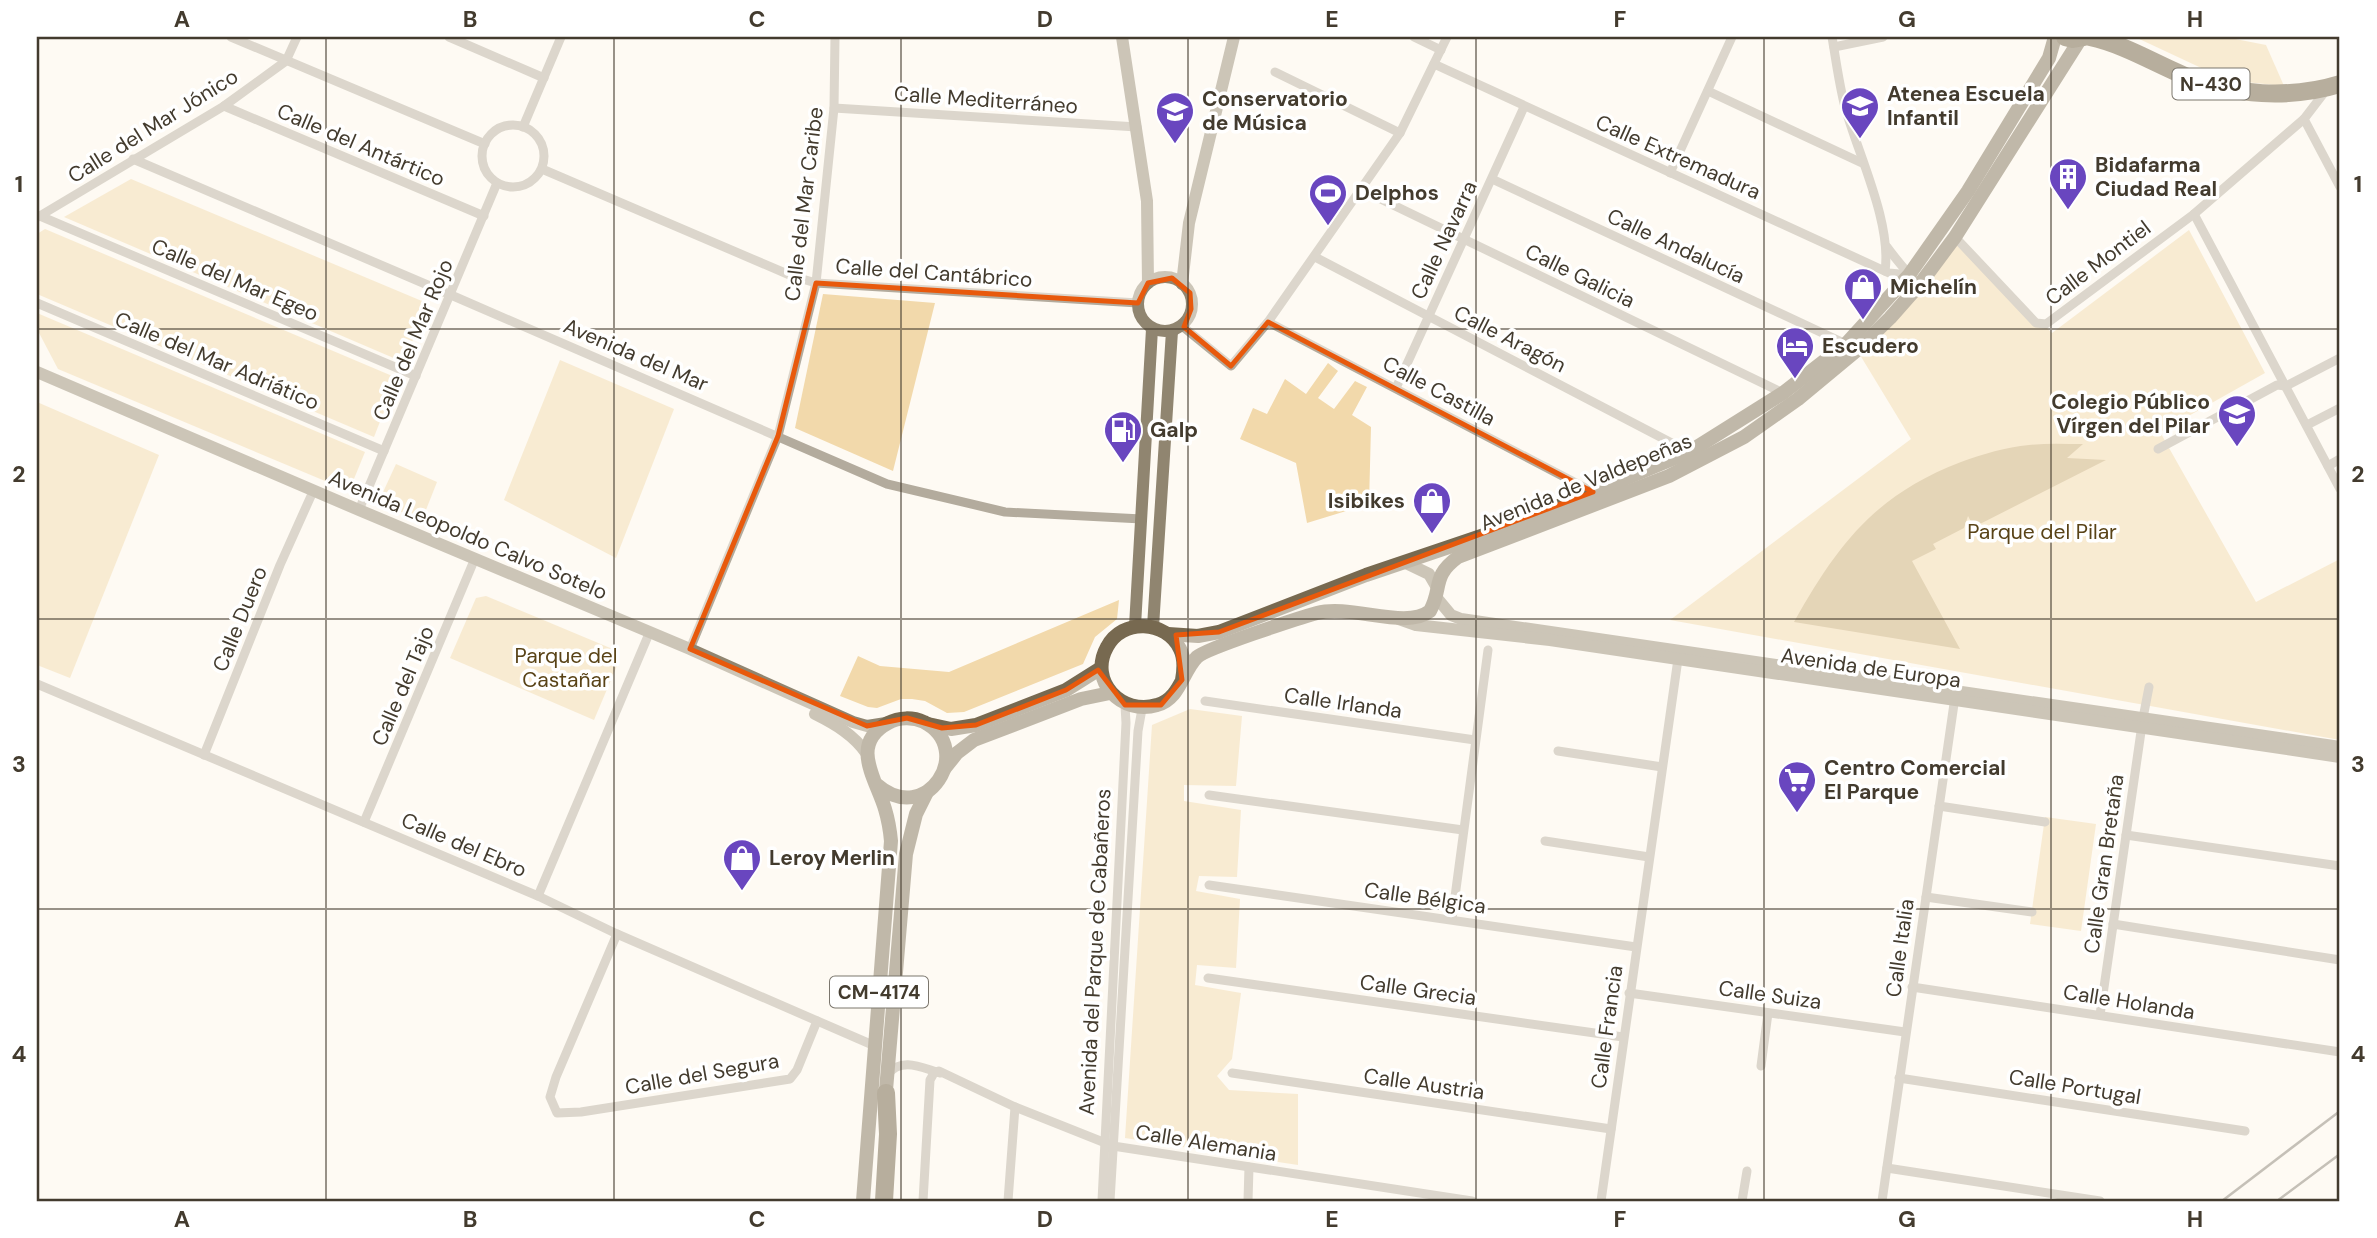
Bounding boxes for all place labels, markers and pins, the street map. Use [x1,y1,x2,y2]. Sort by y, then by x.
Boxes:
place label: Atenea Escuela Infantil [1887,80,2045,132]
place label: Conservatorio de Música [1202,85,1348,137]
school or university icon: Atenea Escuela Infantil [1839,85,1881,140]
school or university icon: Conservatorio de Música [1154,90,1196,145]
place label: Bidafarma Ciudad Real [2095,151,2217,203]
building icon: Bidafarma Ciudad Real [2047,156,2089,211]
sports icon: Delphos [1307,172,1349,227]
place label: Delphos [1355,179,1439,207]
shop icon: Michelín [1842,266,1884,321]
place label: Michelín [1890,273,1977,301]
hotel icon: Escudero [1774,325,1816,380]
place label: Escudero [1822,332,1919,360]
place label: Colegio Público Vírgen del Pilar [2051,388,2210,440]
school or university icon: Colegio Público Vírgen del Pilar [2216,393,2258,448]
fuel station icon: Galp [1102,409,1144,464]
place label: Galp [1150,416,1198,444]
shop icon: Isibikes [1411,480,1453,535]
place label: Isibikes [1328,487,1405,515]
place label: Centro Comercial El Parque [1824,754,2006,806]
supermarket icon: Centro Comercial El Parque [1776,759,1818,814]
shop icon: Leroy Merlin [721,837,763,892]
place label: Leroy Merlin [769,844,895,872]

